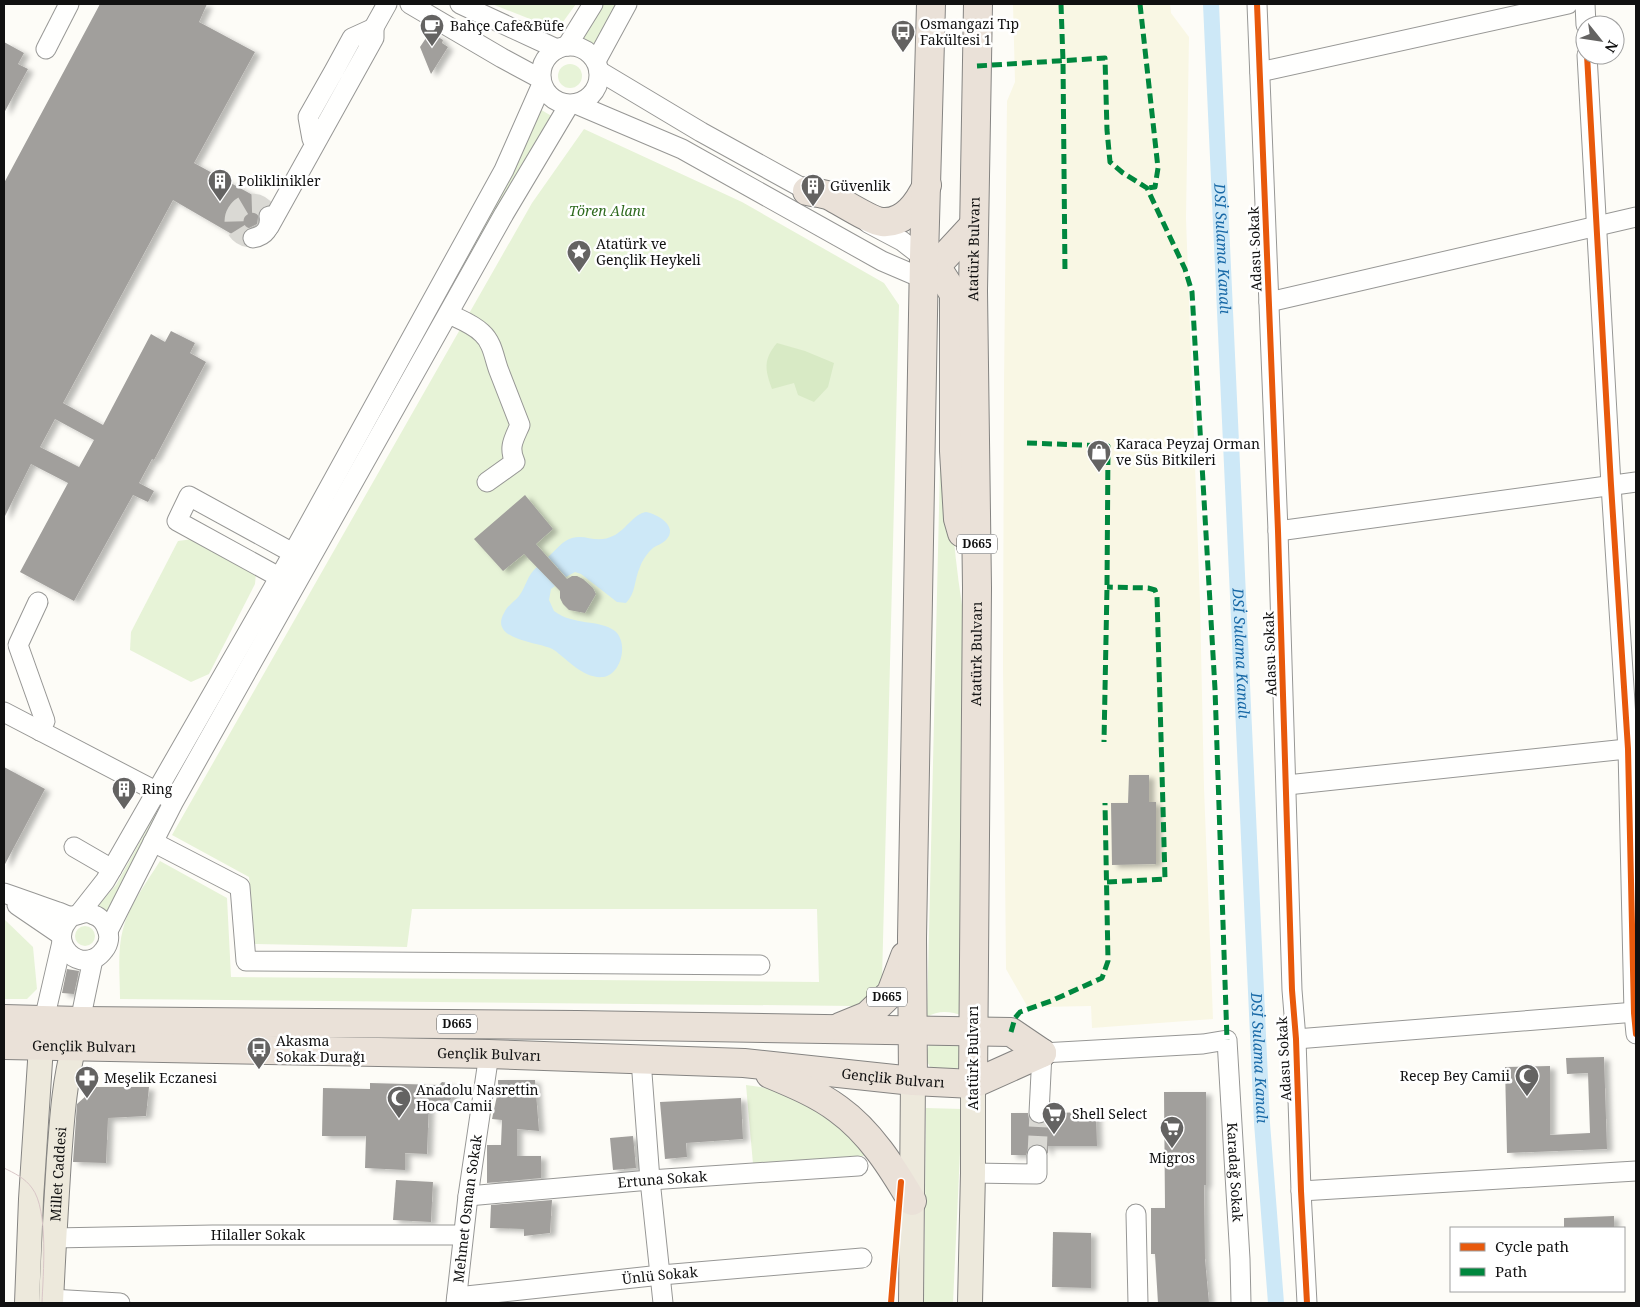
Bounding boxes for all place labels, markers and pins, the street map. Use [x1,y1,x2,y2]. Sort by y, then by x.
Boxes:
cafe icon: Bahçe Cafe&Büfe [419,13,445,47]
place label: Osmangazi Tıp Fakültesi 1 [920,14,1019,49]
place label: Bahçe Cafe&Büfe [450,16,564,35]
bus stop icon: Osmangazi Tıp Fakültesi 1 [890,19,916,53]
building icon: Poliklinikler [207,168,233,202]
place label: Poliklinikler [238,171,321,190]
building icon: Güvenlik [800,173,826,207]
place label: Güvenlik [830,176,891,195]
place label: Atatürk ve Gençlik Heykeli [596,234,701,269]
place icon: Atatürk ve Gençlik Heykeli [566,239,592,273]
place label: Karaca Peyzaj Orman ve Süs Bitkileri [1116,434,1260,469]
shop icon: Karaca Peyzaj Orman ve Süs Bitkileri [1086,439,1112,473]
building icon: Ring [111,776,137,810]
place label: Ring [142,779,173,798]
place label: Akasma Sokak Durağı [276,1031,365,1066]
bus stop icon: Akasma Sokak Durağı [246,1036,272,1070]
mosque icon: Recep Bey Camii [1514,1063,1540,1097]
pharmacy icon: Meşelik Eczanesi [74,1065,100,1099]
place label: Recep Bey Camii [1400,1066,1511,1085]
place label: Meşelik Eczanesi [104,1068,218,1087]
place label: Anadolu Nasrettin Hoca Camii [416,1080,539,1115]
mosque icon: Anadolu Nasrettin Hoca Camii [386,1085,412,1119]
supermarket icon: Shell Select [1041,1101,1067,1135]
place label: Shell Select [1072,1104,1147,1123]
supermarket icon: Migros [1159,1115,1185,1149]
place label: Migros [1149,1148,1195,1167]

